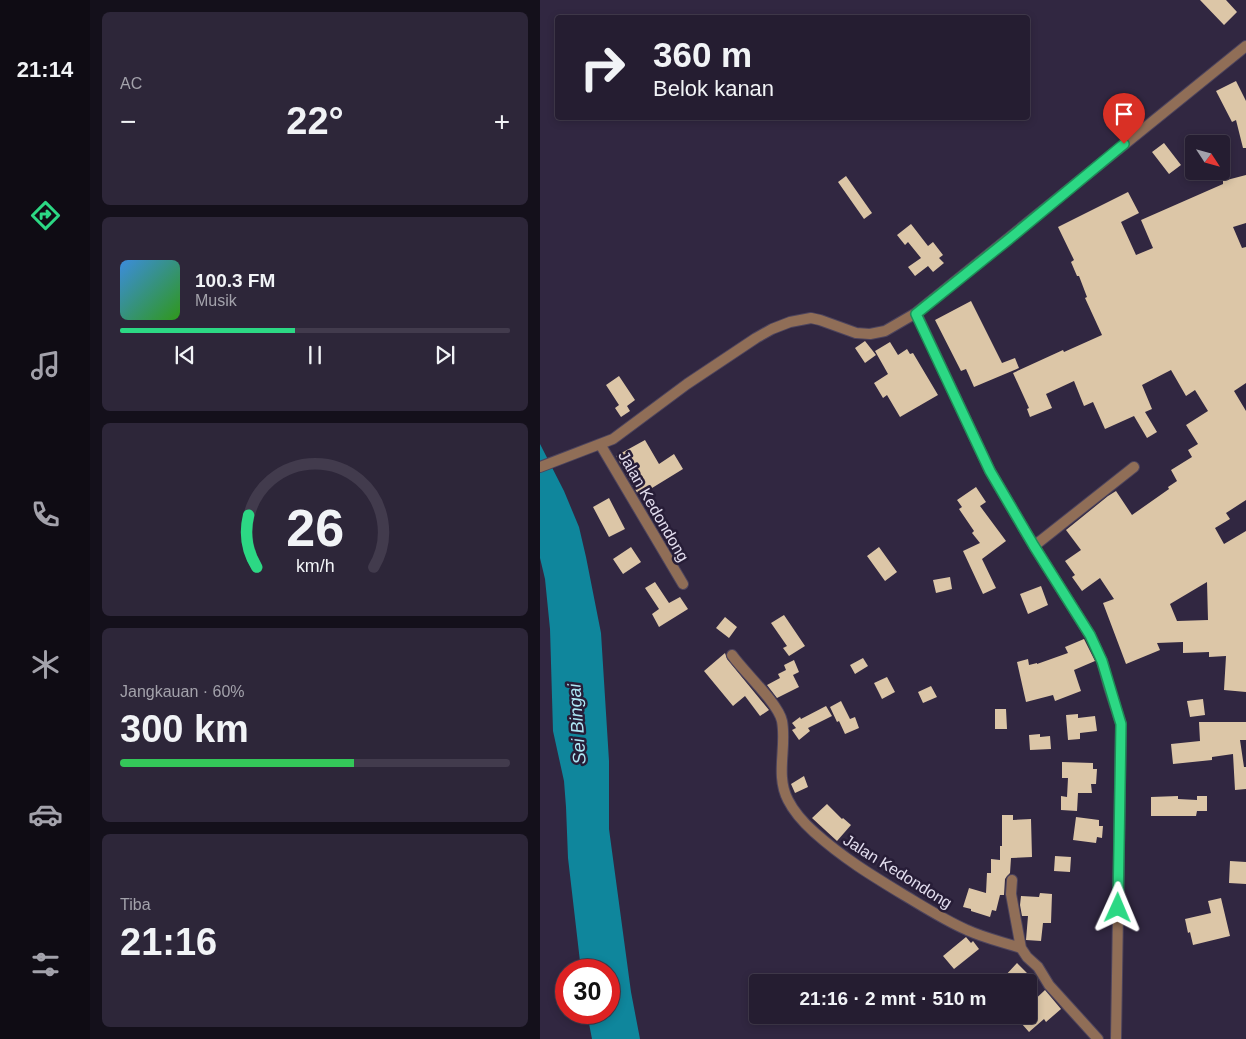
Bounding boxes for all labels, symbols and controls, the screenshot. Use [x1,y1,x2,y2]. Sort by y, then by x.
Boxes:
icon: right [570,35,635,100]
text: 360 m [653,35,752,74]
text: 21:14 [17,57,73,82]
text: AC [120,75,142,92]
text: Belok kanan [653,76,774,101]
pin [1103,93,1145,144]
text: 22° [286,100,344,142]
icon: arrive [1110,100,1138,128]
text: − [120,106,136,137]
text: + [494,106,510,137]
north arrow [1185,135,1230,180]
map controls [1185,135,1230,180]
icon: directions [28,198,63,233]
text: 100.3 FM [195,270,275,291]
text: Musik [195,292,237,309]
icon: previous [171,341,199,369]
icon: pause [301,341,329,369]
icon: next [431,341,459,369]
icon: music [28,348,63,383]
street label: Jalan Kedondong [615,448,692,564]
icon: phone [28,497,63,532]
text: 26 [286,499,344,557]
text: km/h [296,556,334,576]
icon: climate [28,647,63,682]
water label: Sei Bingai [564,682,590,765]
text: Jangkauan · 60% [120,683,245,700]
text: 300 km [120,708,249,750]
icon: car [28,797,63,832]
street label: Jalan Kedondong [840,831,955,912]
position arrow [1091,881,1143,933]
text: Tiba [120,896,151,913]
text: 21:16 [120,921,217,963]
icon: filters [28,947,63,982]
speed limit sign: 30 [555,959,620,1024]
text: 21:16 · 2 mnt · 510 m [800,988,986,1009]

